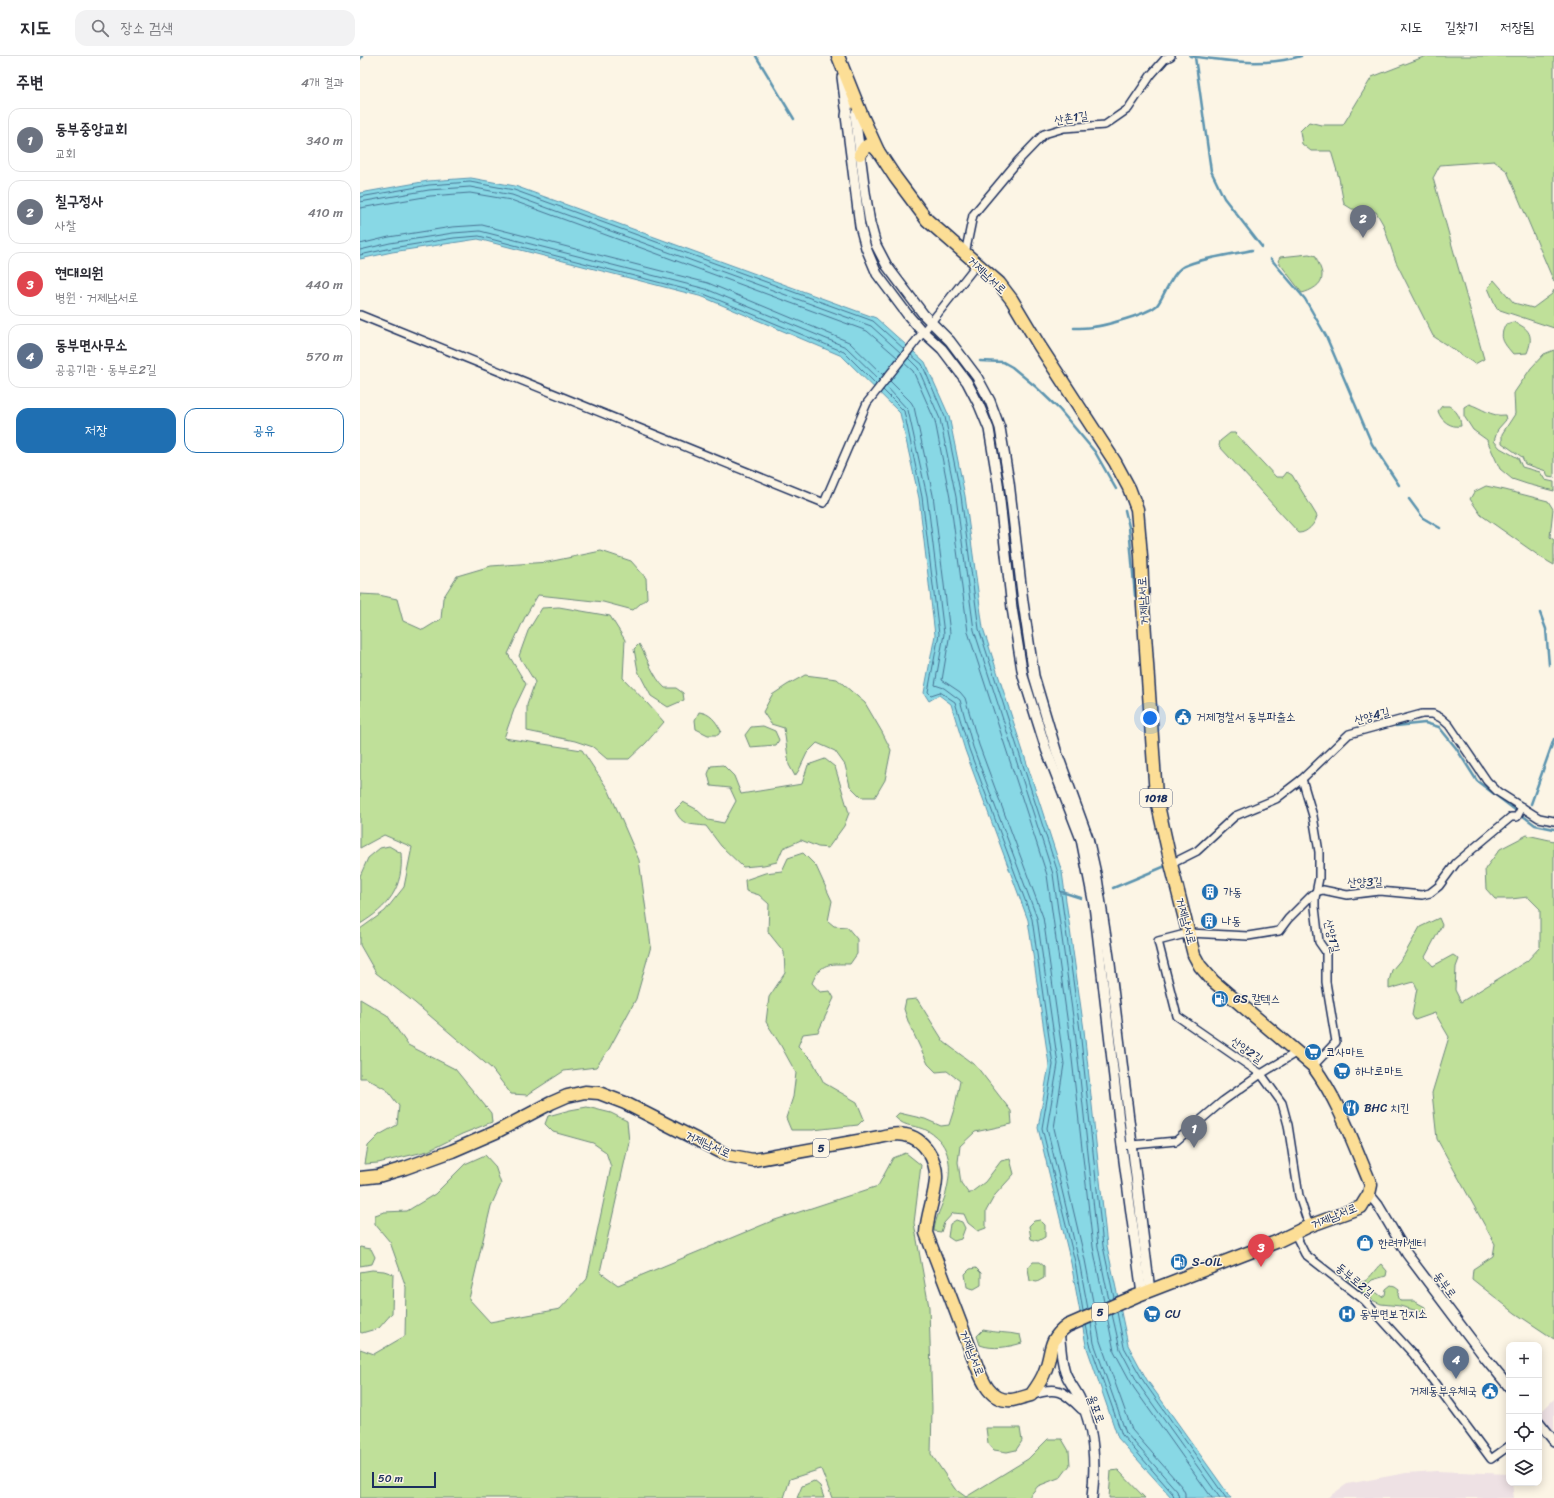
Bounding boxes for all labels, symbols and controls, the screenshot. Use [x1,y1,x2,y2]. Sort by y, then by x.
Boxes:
search box [75,10,355,46]
text: 지도 [20,11,51,44]
text: 장소 검색 [121,15,173,41]
text: 지도 [1400,15,1422,40]
text: 길찾기 [1444,15,1478,40]
text: 저장됨 [1500,15,1534,40]
icon: search [89,17,111,39]
text: 주변 [16,67,43,97]
text: 4개 결과 [301,71,344,94]
street label: 산촌1길 [1052,104,1090,132]
text: 동부중앙교회 [55,116,127,142]
text: 1 [27,129,33,152]
text: 340 m [306,129,343,152]
text: 교회 [55,142,76,165]
text: 칠구정사 [55,188,103,214]
text: 2 [26,201,34,224]
text: 410 m [308,201,343,224]
pin: 2 [1350,205,1376,238]
text: 사찰 [55,214,76,237]
street label: 거제남서로 [962,250,1012,300]
text: 현대의원 [55,260,103,286]
text: 3 [26,273,34,296]
text: 440 m [305,273,343,296]
text: 병원 · 거제남서로 [55,286,138,309]
text: 동부면사무소 [55,332,127,358]
text: 4 [26,345,34,368]
text: 570 m [306,345,343,368]
text: 공공기관 · 동부로2길 [55,358,156,381]
button: 저장 [16,408,176,453]
button: 공유 [184,408,344,453]
street label: 거제남서로 [1131,576,1155,626]
street label: 산양4길 [1352,701,1393,731]
place label: 거제경찰서 동부파출소 [1196,706,1296,728]
public building icon: 거제경찰서 동부파출소 [1173,707,1193,727]
your location [1140,708,1160,728]
road number: 1018 [1140,789,1172,807]
street label: 산양3길 [1347,870,1383,894]
place label: 가동 [1223,881,1242,903]
building icon: 가동 [1200,882,1220,902]
street label: 거제남서로 [1169,895,1203,947]
place label: 나동 [1222,910,1241,932]
building icon: 나동 [1199,911,1219,931]
street label: 산양1길 [1317,917,1347,955]
place label: GS 칼텍스 [1233,988,1280,1010]
fuel station icon: GS 칼텍스 [1210,989,1230,1009]
street label: 산양2길 [1226,1031,1268,1069]
place label: 코사마트 [1326,1041,1365,1063]
supermarket icon: 코사마트 [1303,1042,1323,1062]
place label: 하나로마트 [1355,1060,1403,1082]
supermarket icon: 하나로마트 [1332,1061,1352,1081]
place label: BHC 치킨 [1364,1097,1410,1119]
restaurant icon: BHC 치킨 [1341,1098,1361,1118]
pin: 1 [1181,1115,1207,1148]
street label: 거제남서로 [681,1124,735,1164]
road number: 5 [813,1139,829,1157]
street label: 거제남서로 [1307,1197,1361,1235]
place label: 한려카센터 [1378,1232,1426,1254]
shop icon: 한려카센터 [1355,1233,1375,1253]
pin: 3 [1248,1234,1274,1267]
place label: S-OIL [1192,1251,1223,1273]
fuel station icon: S-OIL [1169,1252,1189,1272]
street label: 동부로2길 [1330,1257,1380,1303]
street label: 동부로 [1427,1267,1463,1303]
road number: 5 [1092,1303,1108,1321]
place label: CU [1165,1303,1181,1325]
place label: 동부면보건지소 [1360,1303,1428,1325]
supermarket icon: CU [1142,1304,1162,1324]
hospital icon: 동부면보건지소 [1337,1304,1357,1324]
street label: 거제남서로 [953,1327,991,1379]
map controls [1506,1342,1542,1486]
button: + [1506,1342,1542,1378]
pin: 4 [1443,1346,1469,1379]
button: − [1506,1378,1542,1414]
place label: 거제동부우체국 [1409,1380,1477,1402]
public building icon: 거제동부우체국 [1480,1381,1500,1401]
street label: 율포로 [1081,1392,1111,1426]
button: locate [1506,1414,1542,1450]
button: layers [1506,1450,1542,1486]
text: 50 m [378,1469,403,1488]
scale bar [372,1470,436,1489]

